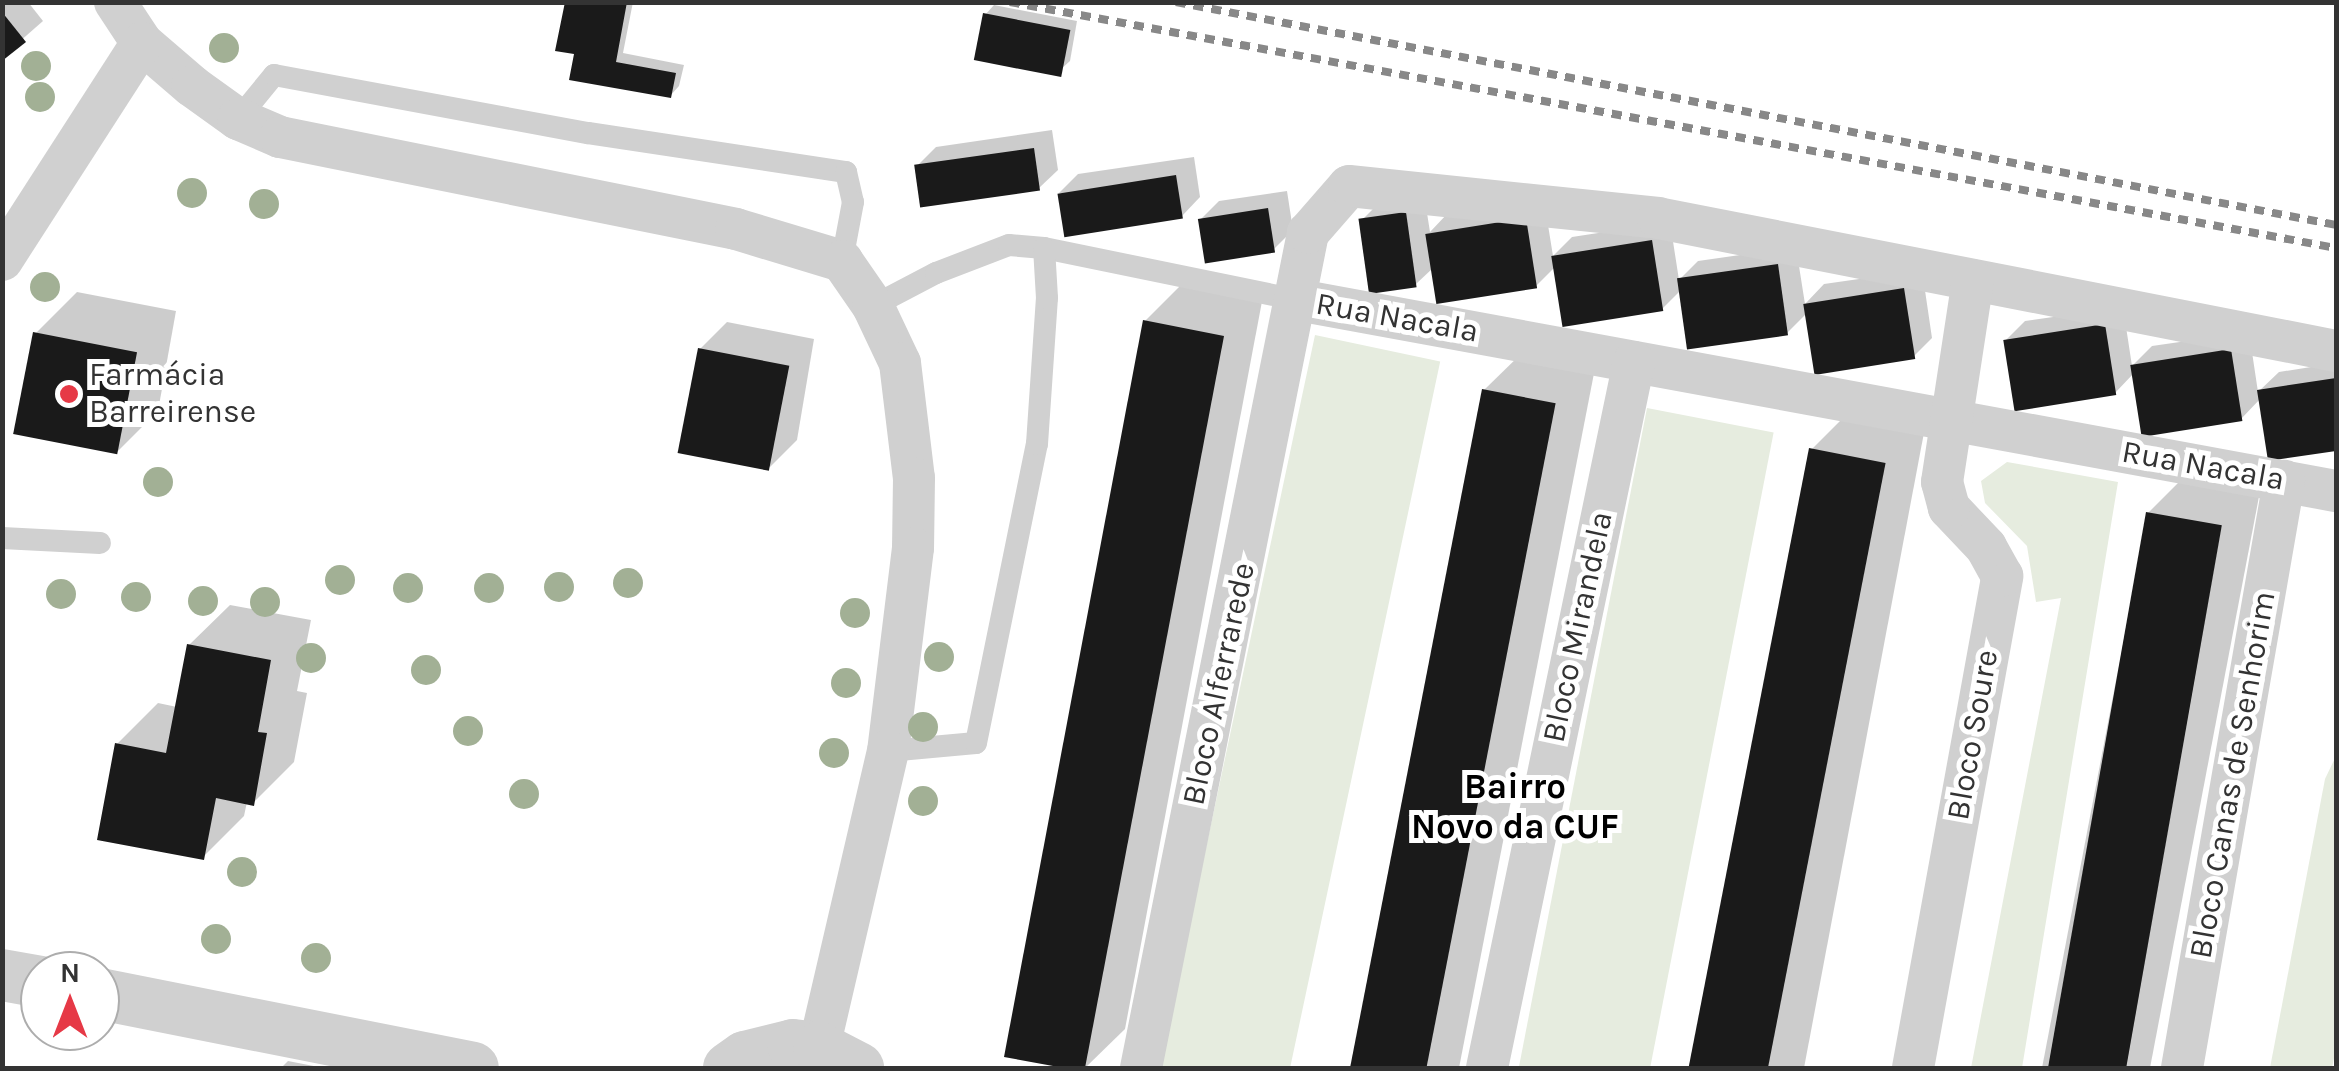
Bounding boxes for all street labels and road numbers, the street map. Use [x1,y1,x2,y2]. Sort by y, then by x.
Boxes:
street label: Rua Nacala [1313,285,1481,351]
street label: Rua Nacala [2119,433,2287,499]
street label: Bloco Mirandela [1535,508,1621,746]
street label: Bloco Alferrarede [1175,559,1263,809]
street label: Bloco Canas de Senhorim [2182,588,2284,962]
street label: Bloco Soure [1939,647,2007,823]

